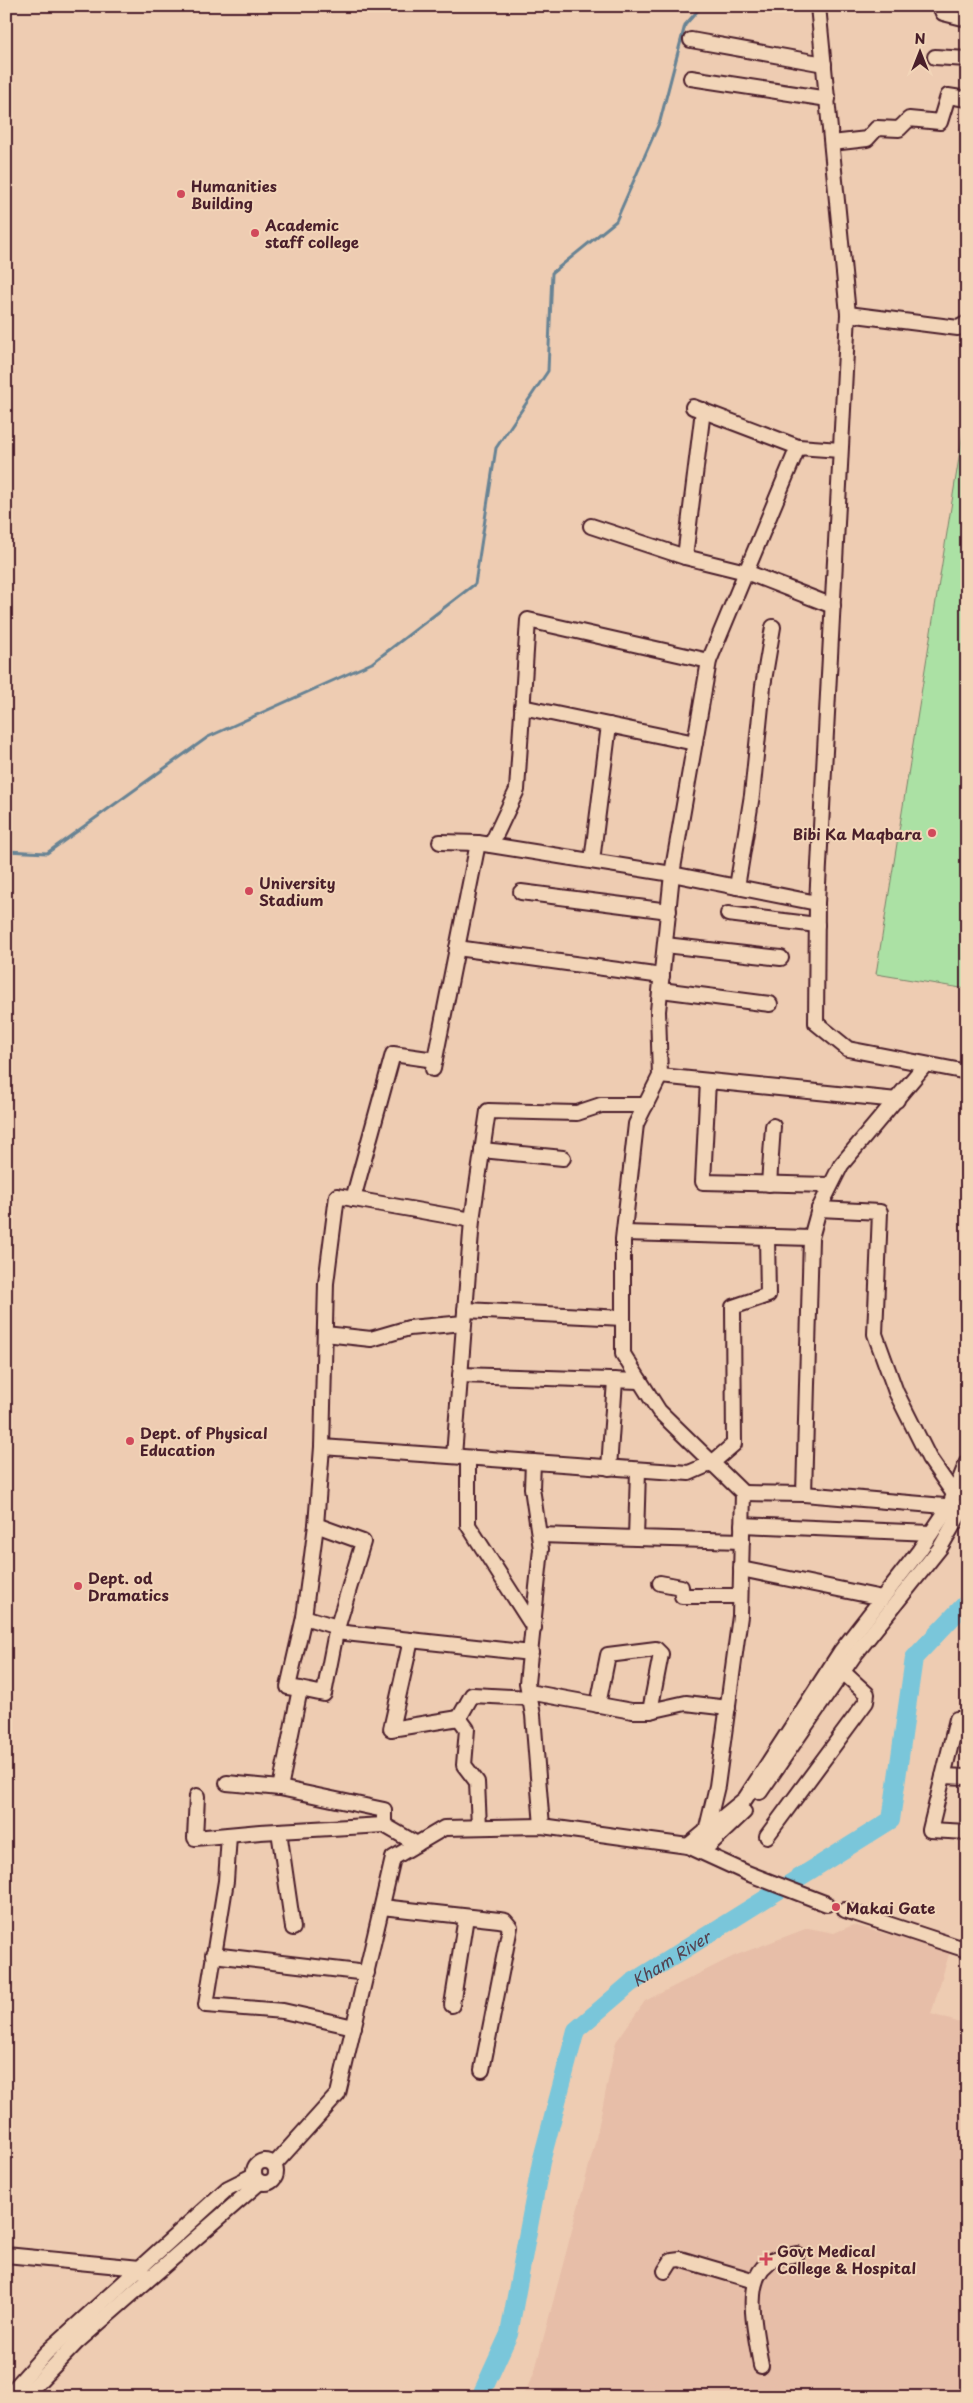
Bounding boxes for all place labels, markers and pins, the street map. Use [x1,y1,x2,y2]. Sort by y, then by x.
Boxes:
place label: Humanities Building [191,174,277,214]
marker: Humanities Building [175,188,187,200]
place label: Academic staff college [264,213,359,253]
marker: Academic staff college [249,227,261,239]
place label: Bibi Ka Maqbara [793,822,922,845]
marker: Bibi Ka Maqbara [926,827,938,839]
place label: University Stadium [259,871,336,911]
marker: University Stadium [243,885,255,897]
place label: Dept. of Physical Education [140,1421,267,1461]
marker: Dept. of Physical Education [124,1435,136,1447]
place label: Dept. od Dramatics [88,1566,169,1606]
marker: Dept. od Dramatics [72,1580,84,1592]
place label: Makai Gate [846,1896,936,1919]
marker: Makai Gate [830,1901,842,1913]
place label: Govt Medical College & Hospital [777,2239,916,2279]
marker: Govt Medical College & Hospital [759,2252,773,2266]

